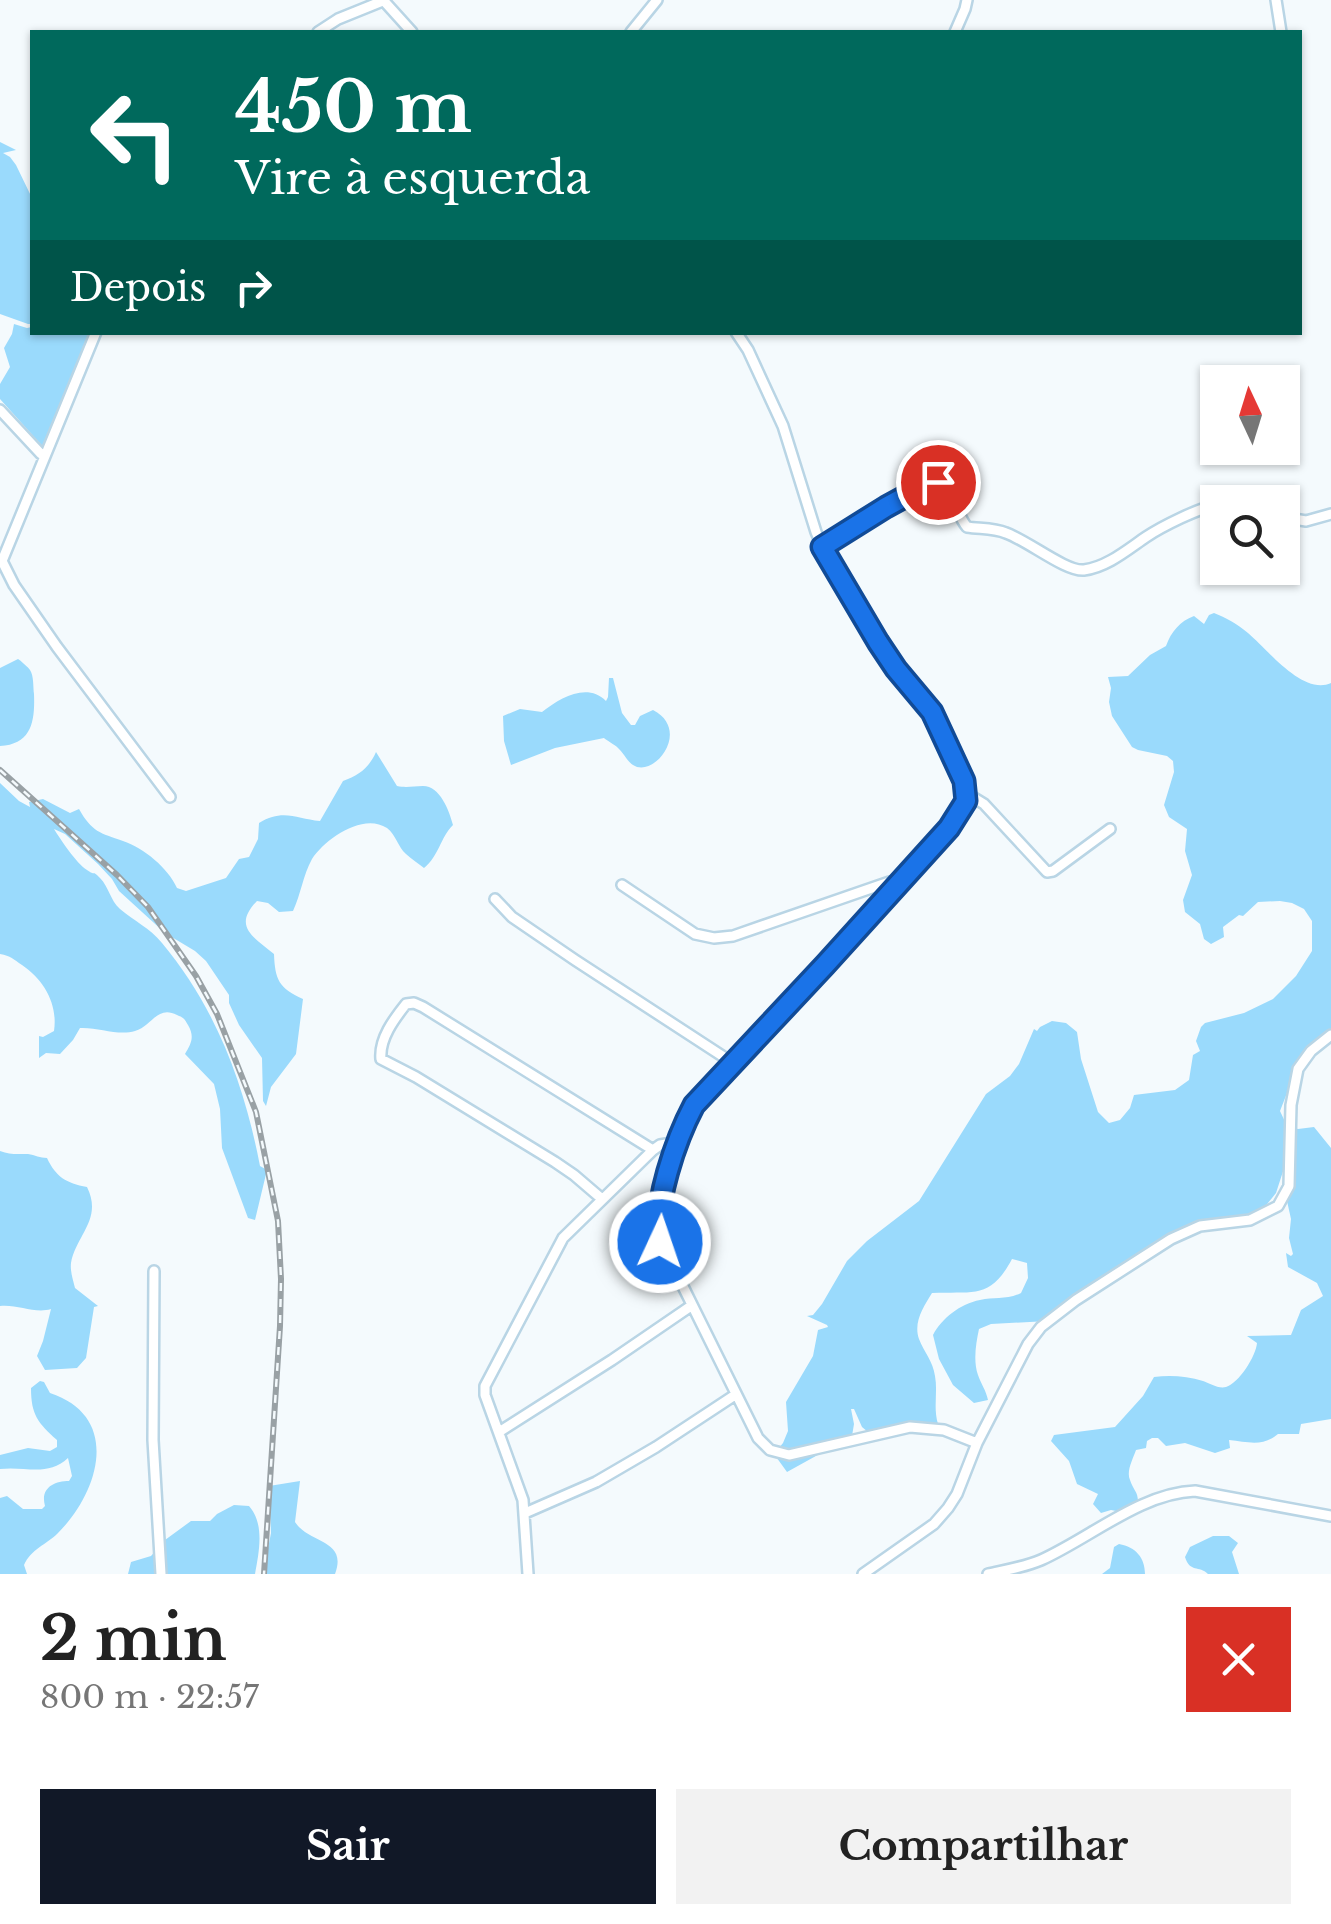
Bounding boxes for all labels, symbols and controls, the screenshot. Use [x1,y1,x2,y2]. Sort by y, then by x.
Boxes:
text: 450 m [235,64,472,151]
icon: left [70,70,200,200]
text: Vire à esquerda [235,150,590,206]
icon: right [226,260,281,315]
text: Depois [70,264,206,311]
north arrow [1200,365,1300,465]
map controls [1200,365,1300,585]
pin [896,440,981,525]
icon: arrive [911,455,966,510]
button: search [1200,485,1300,585]
position arrow [608,1190,712,1294]
text: 2 min [40,1602,227,1676]
button: close [1186,1607,1291,1712]
text: 800 m · 22:57 [40,1677,259,1717]
button: Sair [40,1789,656,1904]
button: Compartilhar [676,1789,1291,1904]

